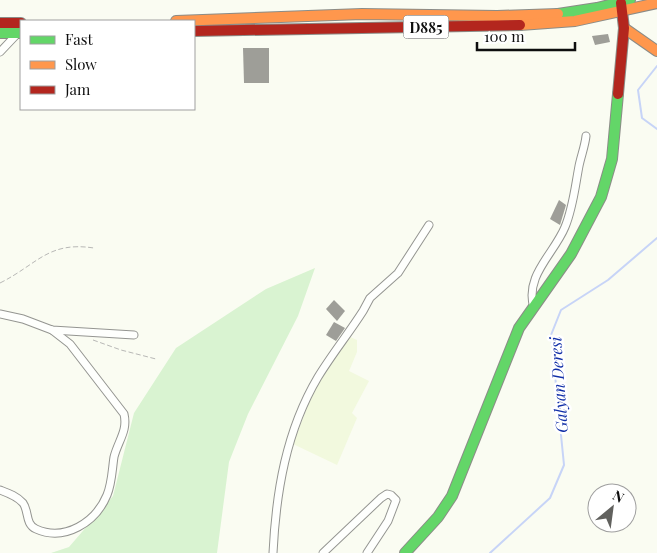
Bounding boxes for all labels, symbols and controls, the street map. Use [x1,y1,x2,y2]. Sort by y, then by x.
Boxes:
road number: D885 [404,16,448,38]
legend [20,20,195,110]
scale bar [477,20,574,52]
text: 100 m [484,26,525,46]
text: Fast [65,29,94,49]
text: Slow [65,54,97,74]
text: Jam [64,79,91,99]
water label: Galyan Deresi [544,335,572,434]
north arrow [587,483,637,533]
text: N [610,485,628,507]

